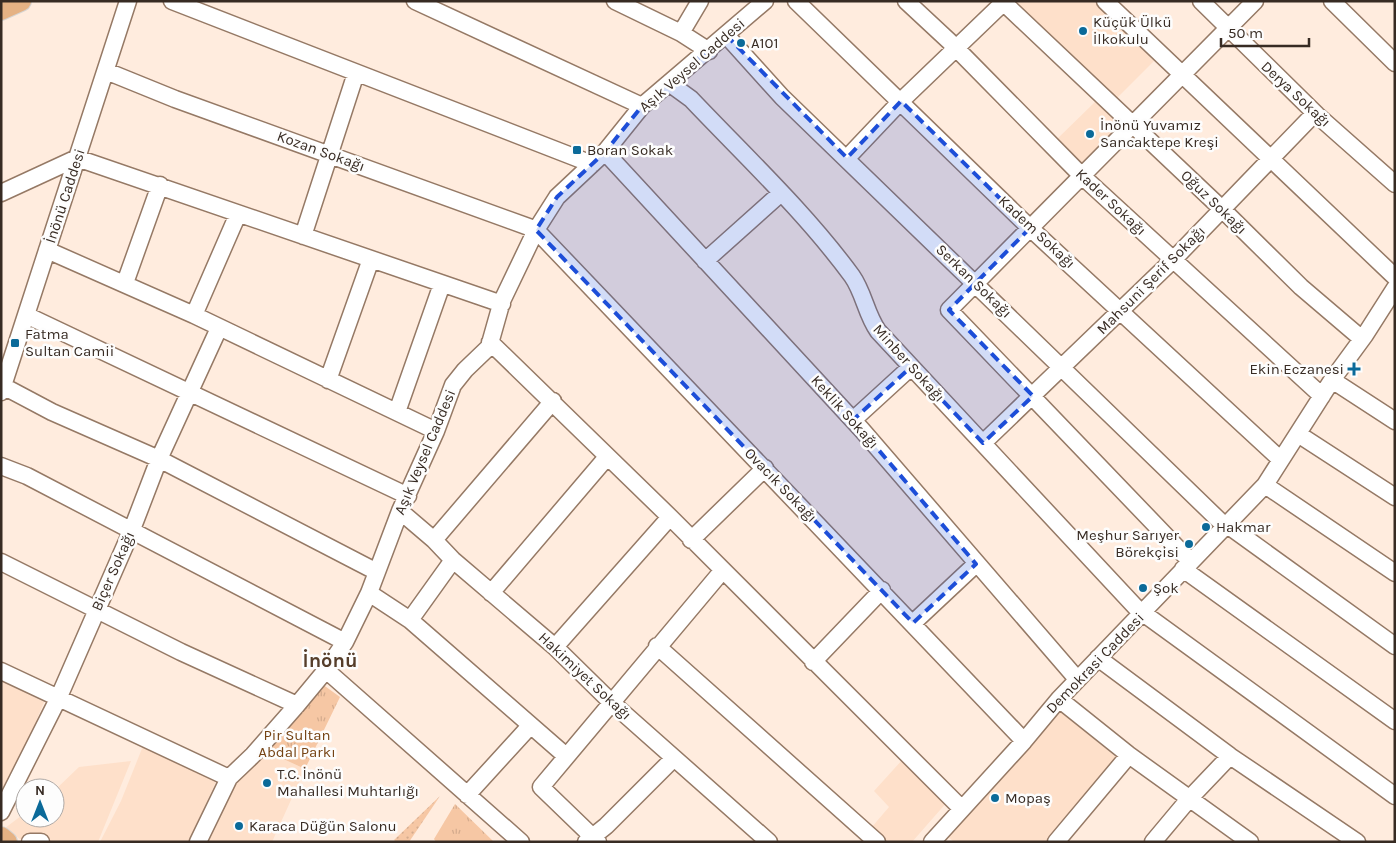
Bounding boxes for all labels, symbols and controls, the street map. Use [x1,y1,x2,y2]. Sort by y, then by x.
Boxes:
place label: Küçük Ülkü İlkokulu [1093,13,1172,48]
street label: Aşık Veysel Caddesi [635,14,749,116]
scale bar [1221,15,1308,47]
text: 50 m [1228,24,1263,42]
marker: Küçük Ülkü İlkokulu [1077,25,1089,37]
place label: A101 [751,34,778,52]
marker: A101 [735,37,747,49]
street label: Derya Sokağı [1257,57,1335,131]
place label: İnönü Yuvamız Sancaktepe Kreşi [1100,116,1219,151]
street label: Kozan Sokağı [275,127,367,175]
marker: İnönü Yuvamız Sancaktepe Kreşi [1084,128,1096,140]
place label: Boran Sokak [587,141,673,159]
marker: Boran Sokak [571,144,583,156]
street label: İnönü Caddesi [41,146,89,246]
street label: Kader Sokağı [1072,165,1150,239]
street label: Oğuz Sokağı [1177,166,1251,238]
street label: Kadem Sokağı [995,192,1079,272]
street label: Mahsuni Şerif Sokağı [1093,222,1209,338]
street label: Serkan Sokağı [932,240,1016,322]
street label: Minber Sokağı [869,320,949,406]
place label: Fatma Sultan Camii [25,325,114,360]
marker: Fatma Sultan Camii [9,337,21,349]
place label: Ekin Eczanesi [1249,360,1344,378]
marker: Ekin Eczanesi [1348,363,1360,375]
street label: Keklik Sokağı [807,371,883,453]
street label: Aşık Veysel Caddesi [390,387,460,517]
street label: Ovacık Sokağı [741,444,821,526]
place label: Hakmar [1216,518,1271,536]
marker: Hakmar [1200,521,1212,533]
place label: Meşhur Sarıyer Börekçisi [1076,526,1180,561]
street label: Biçer Sokağı [87,528,139,614]
marker: Meşhur Sarıyer Börekçisi [1183,538,1195,550]
place label: Şok [1153,579,1179,597]
marker: Şok [1137,582,1149,594]
street label: Demokrasi Caddesi [1042,609,1148,717]
street label: Hakimiyet Sokağı [535,628,635,724]
district label: İnönü [303,649,357,672]
park label: Pir Sultan Abdal Parkı [258,726,336,761]
place label: T.C. İnönü Mahallesi Muhtarlığı [277,765,419,800]
marker: T.C. İnönü Mahallesi Muhtarlığı [261,777,273,789]
north arrow [15,778,65,828]
text: N [35,782,45,799]
place label: Mopaş [1005,789,1051,807]
marker: Mopaş [989,792,1001,804]
place label: Karaca Düğün Salonu [249,817,397,835]
marker: Karaca Düğün Salonu [233,820,245,832]

